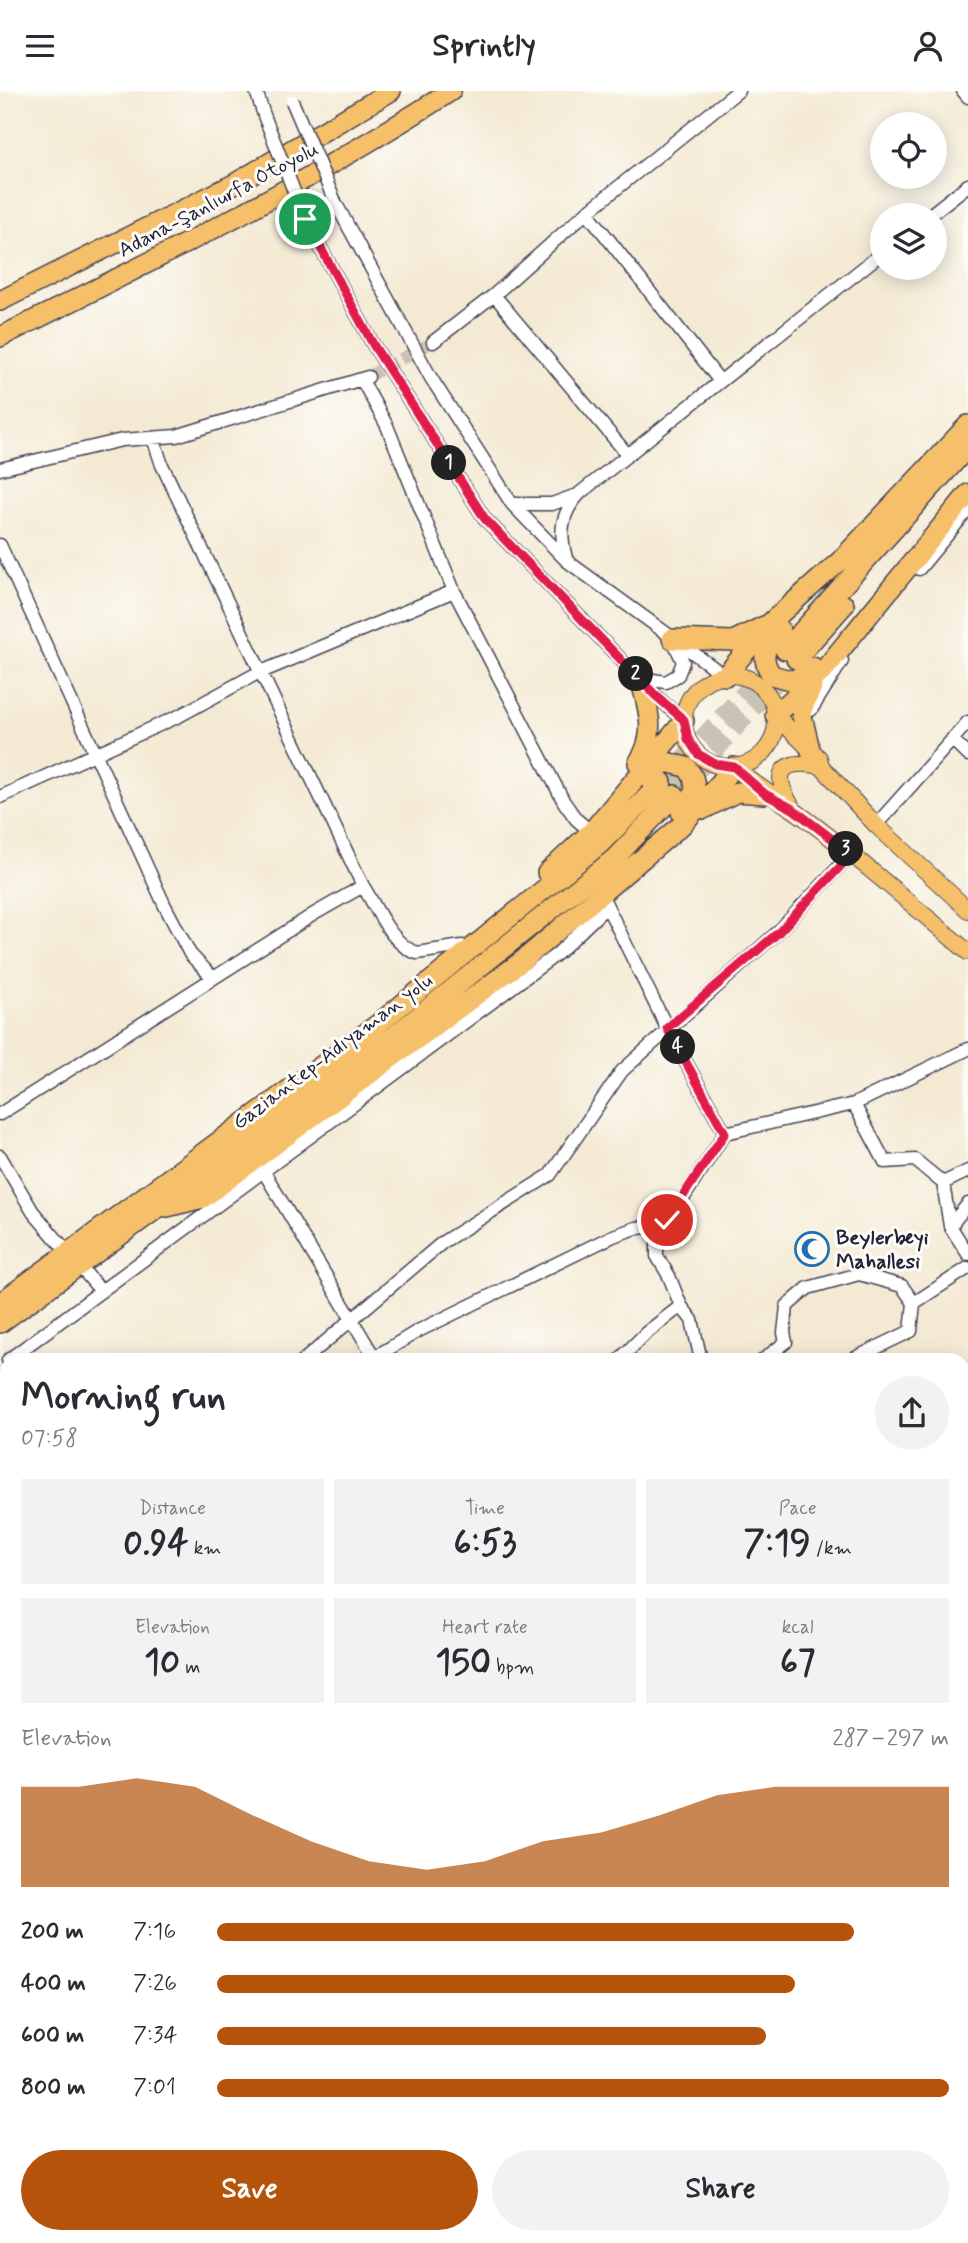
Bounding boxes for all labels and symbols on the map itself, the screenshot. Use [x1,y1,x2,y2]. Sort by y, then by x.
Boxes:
street label: Adana-Şanlıurfa Otoyolu [113,135,324,265]
pin [275,189,335,249]
pin: 1 [432,445,466,481]
pin: 2 [618,657,654,691]
pin: 3 [828,831,864,867]
street label: Gaziantep-Adıyaman yolu [227,967,438,1136]
pin: 4 [660,1030,696,1065]
pin [637,1190,697,1250]
place label: Beylerbeyi Mahallesi [836,1224,929,1276]
mosque icon: Beylerbeyi Mahallesi [793,1230,831,1268]

